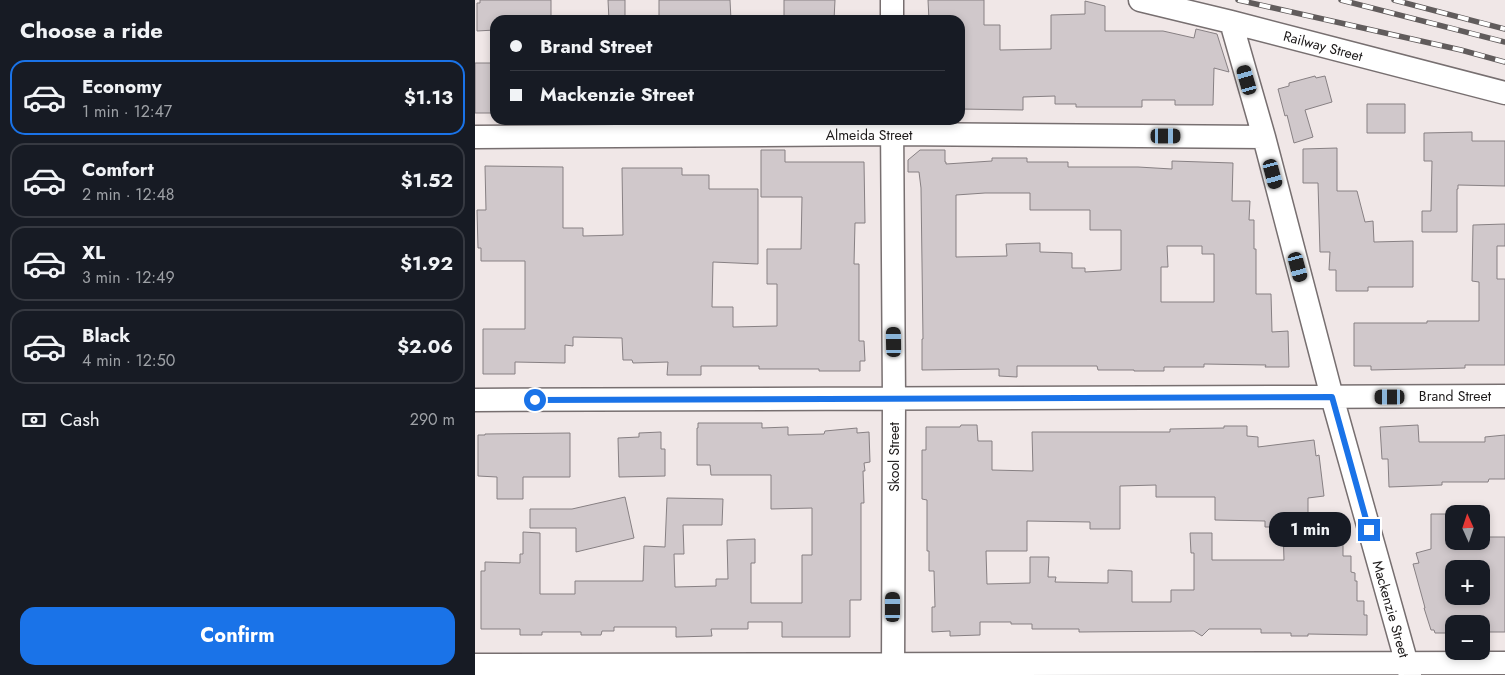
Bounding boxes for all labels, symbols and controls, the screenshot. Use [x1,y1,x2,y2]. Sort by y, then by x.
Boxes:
text: Choose a ride [20,14,163,46]
street label: Railway Street [1281,26,1366,66]
text: Brand Street [540,33,652,60]
car [1235,64,1258,96]
text: Economy [82,73,162,100]
icon: car [22,75,67,120]
text: Mackenzie Street [540,81,694,108]
text: $1.13 [404,84,453,111]
text: 1 min · 12:47 [82,100,172,123]
street label: Almeida Street [826,125,913,145]
car [1151,129,1181,144]
text: Comfort [82,156,154,183]
icon: car [22,158,67,203]
car [1261,158,1284,190]
text: $1.52 [401,167,453,194]
text: 2 min · 12:48 [82,183,175,206]
text: XL [82,239,105,266]
icon: car [22,241,67,286]
text: $1.92 [400,250,453,277]
car [1286,251,1309,283]
text: 3 min · 12:49 [82,266,175,289]
text: Black [82,322,130,349]
icon: car [22,324,67,369]
car [886,327,901,357]
text: $2.06 [397,333,453,360]
text: 4 min · 12:50 [82,349,175,372]
street label: Brand Street [1419,386,1492,406]
route start [524,389,546,411]
car [1375,390,1405,405]
icon: cash [20,406,48,434]
text: Cash [60,406,100,433]
text: 290 m [410,408,455,431]
street label: Skool Street [884,421,904,492]
north arrow [1445,505,1490,550]
map controls [1445,505,1490,660]
callout: 1 min [1269,512,1351,548]
text: 1 min [1290,518,1330,541]
route end [1358,519,1380,541]
street label: Mackenzie Street [1368,558,1415,661]
button: + [1445,560,1490,605]
car [885,592,900,622]
button: Confirm [20,607,455,665]
button: − [1445,615,1490,660]

